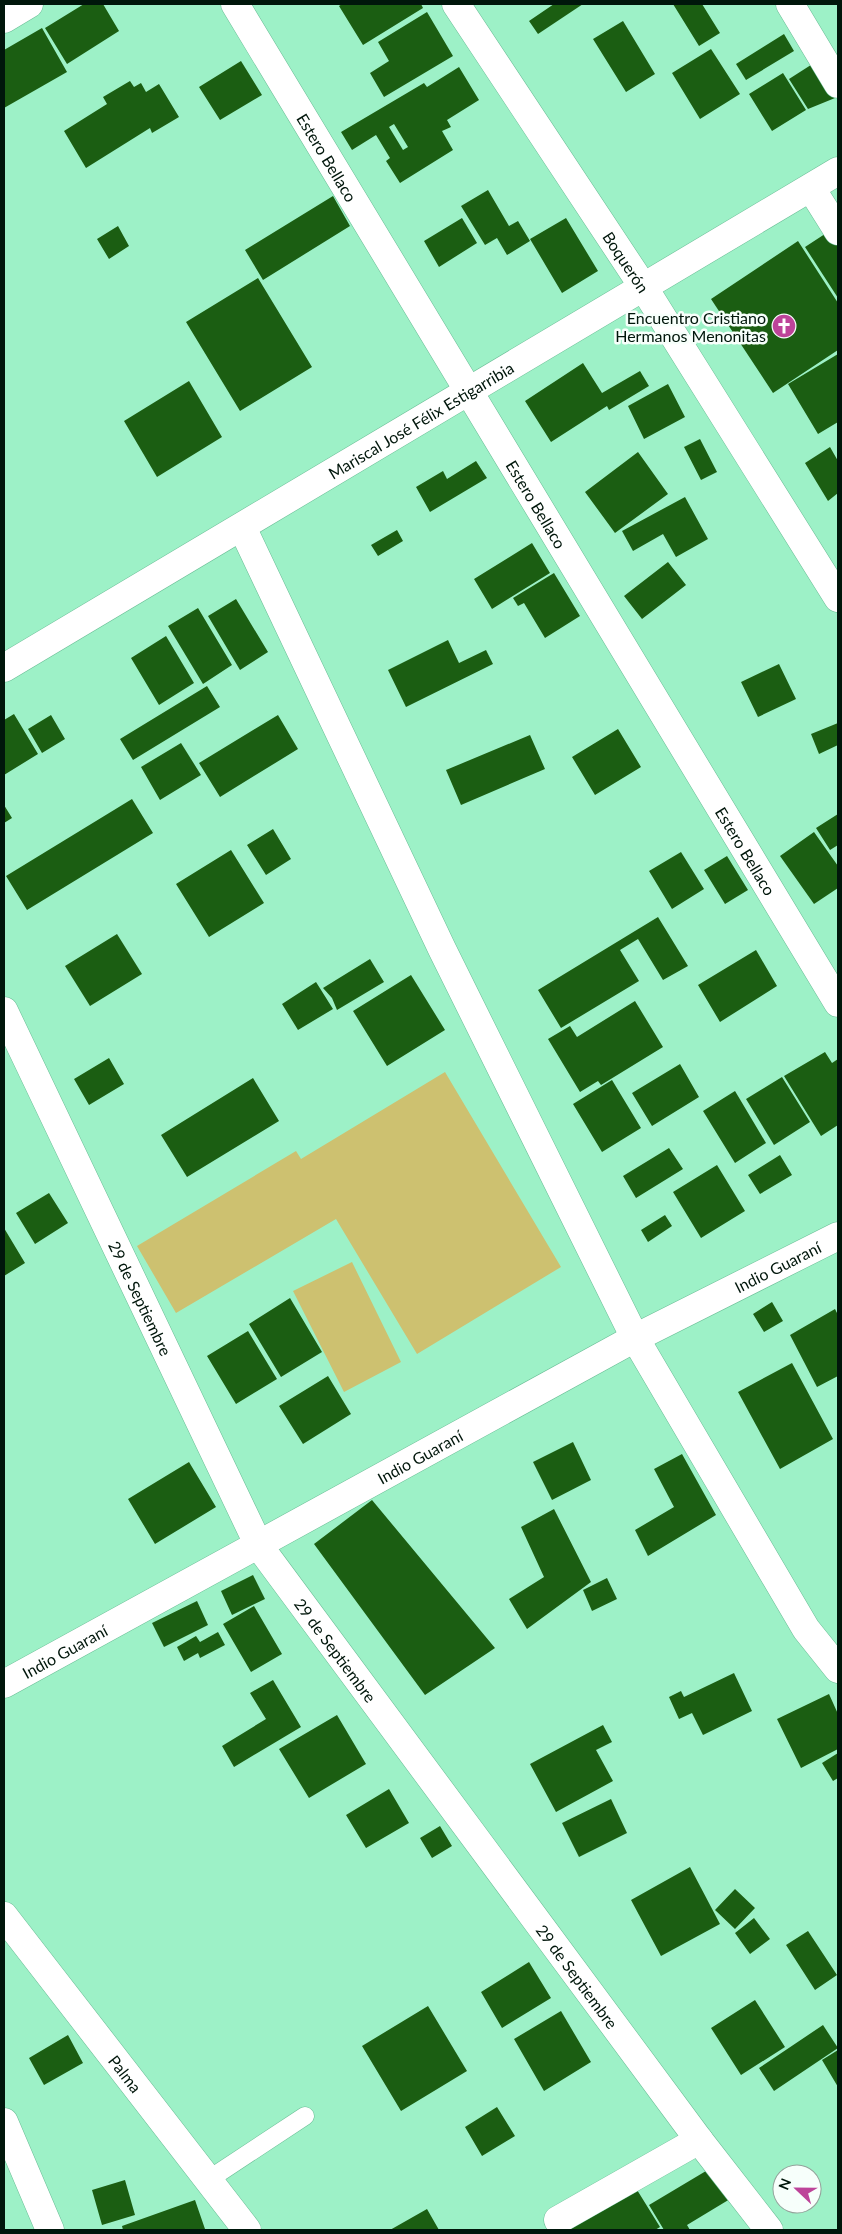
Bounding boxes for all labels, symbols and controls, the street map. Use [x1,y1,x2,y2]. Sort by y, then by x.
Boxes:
street label: Estero Bellaco [294,110,361,205]
street label: Boquerón [600,228,654,296]
place label: Encuentro Cristiano Hermanos Menonitas [615,308,766,345]
church icon: Encuentro Cristiano Hermanos Menonitas [771,313,797,339]
street label: Mariscal José Félix Estigarribia [325,357,517,482]
street label: Estero Bellaco [503,456,571,552]
street label: Estero Bellaco [712,803,780,898]
street label: Indio Guaraní [731,1236,825,1296]
street label: 29 de Septiembre [105,1238,176,1358]
street label: Indio Guaraní [374,1425,466,1487]
street label: 29 de Septiembre [291,1594,381,1706]
street label: Indio Guaraní [19,1619,111,1682]
street label: 29 de Septiembre [533,1920,622,2032]
street label: Palma [105,2051,146,2096]
north arrow [772,2164,822,2214]
text: N [775,2176,794,2192]

